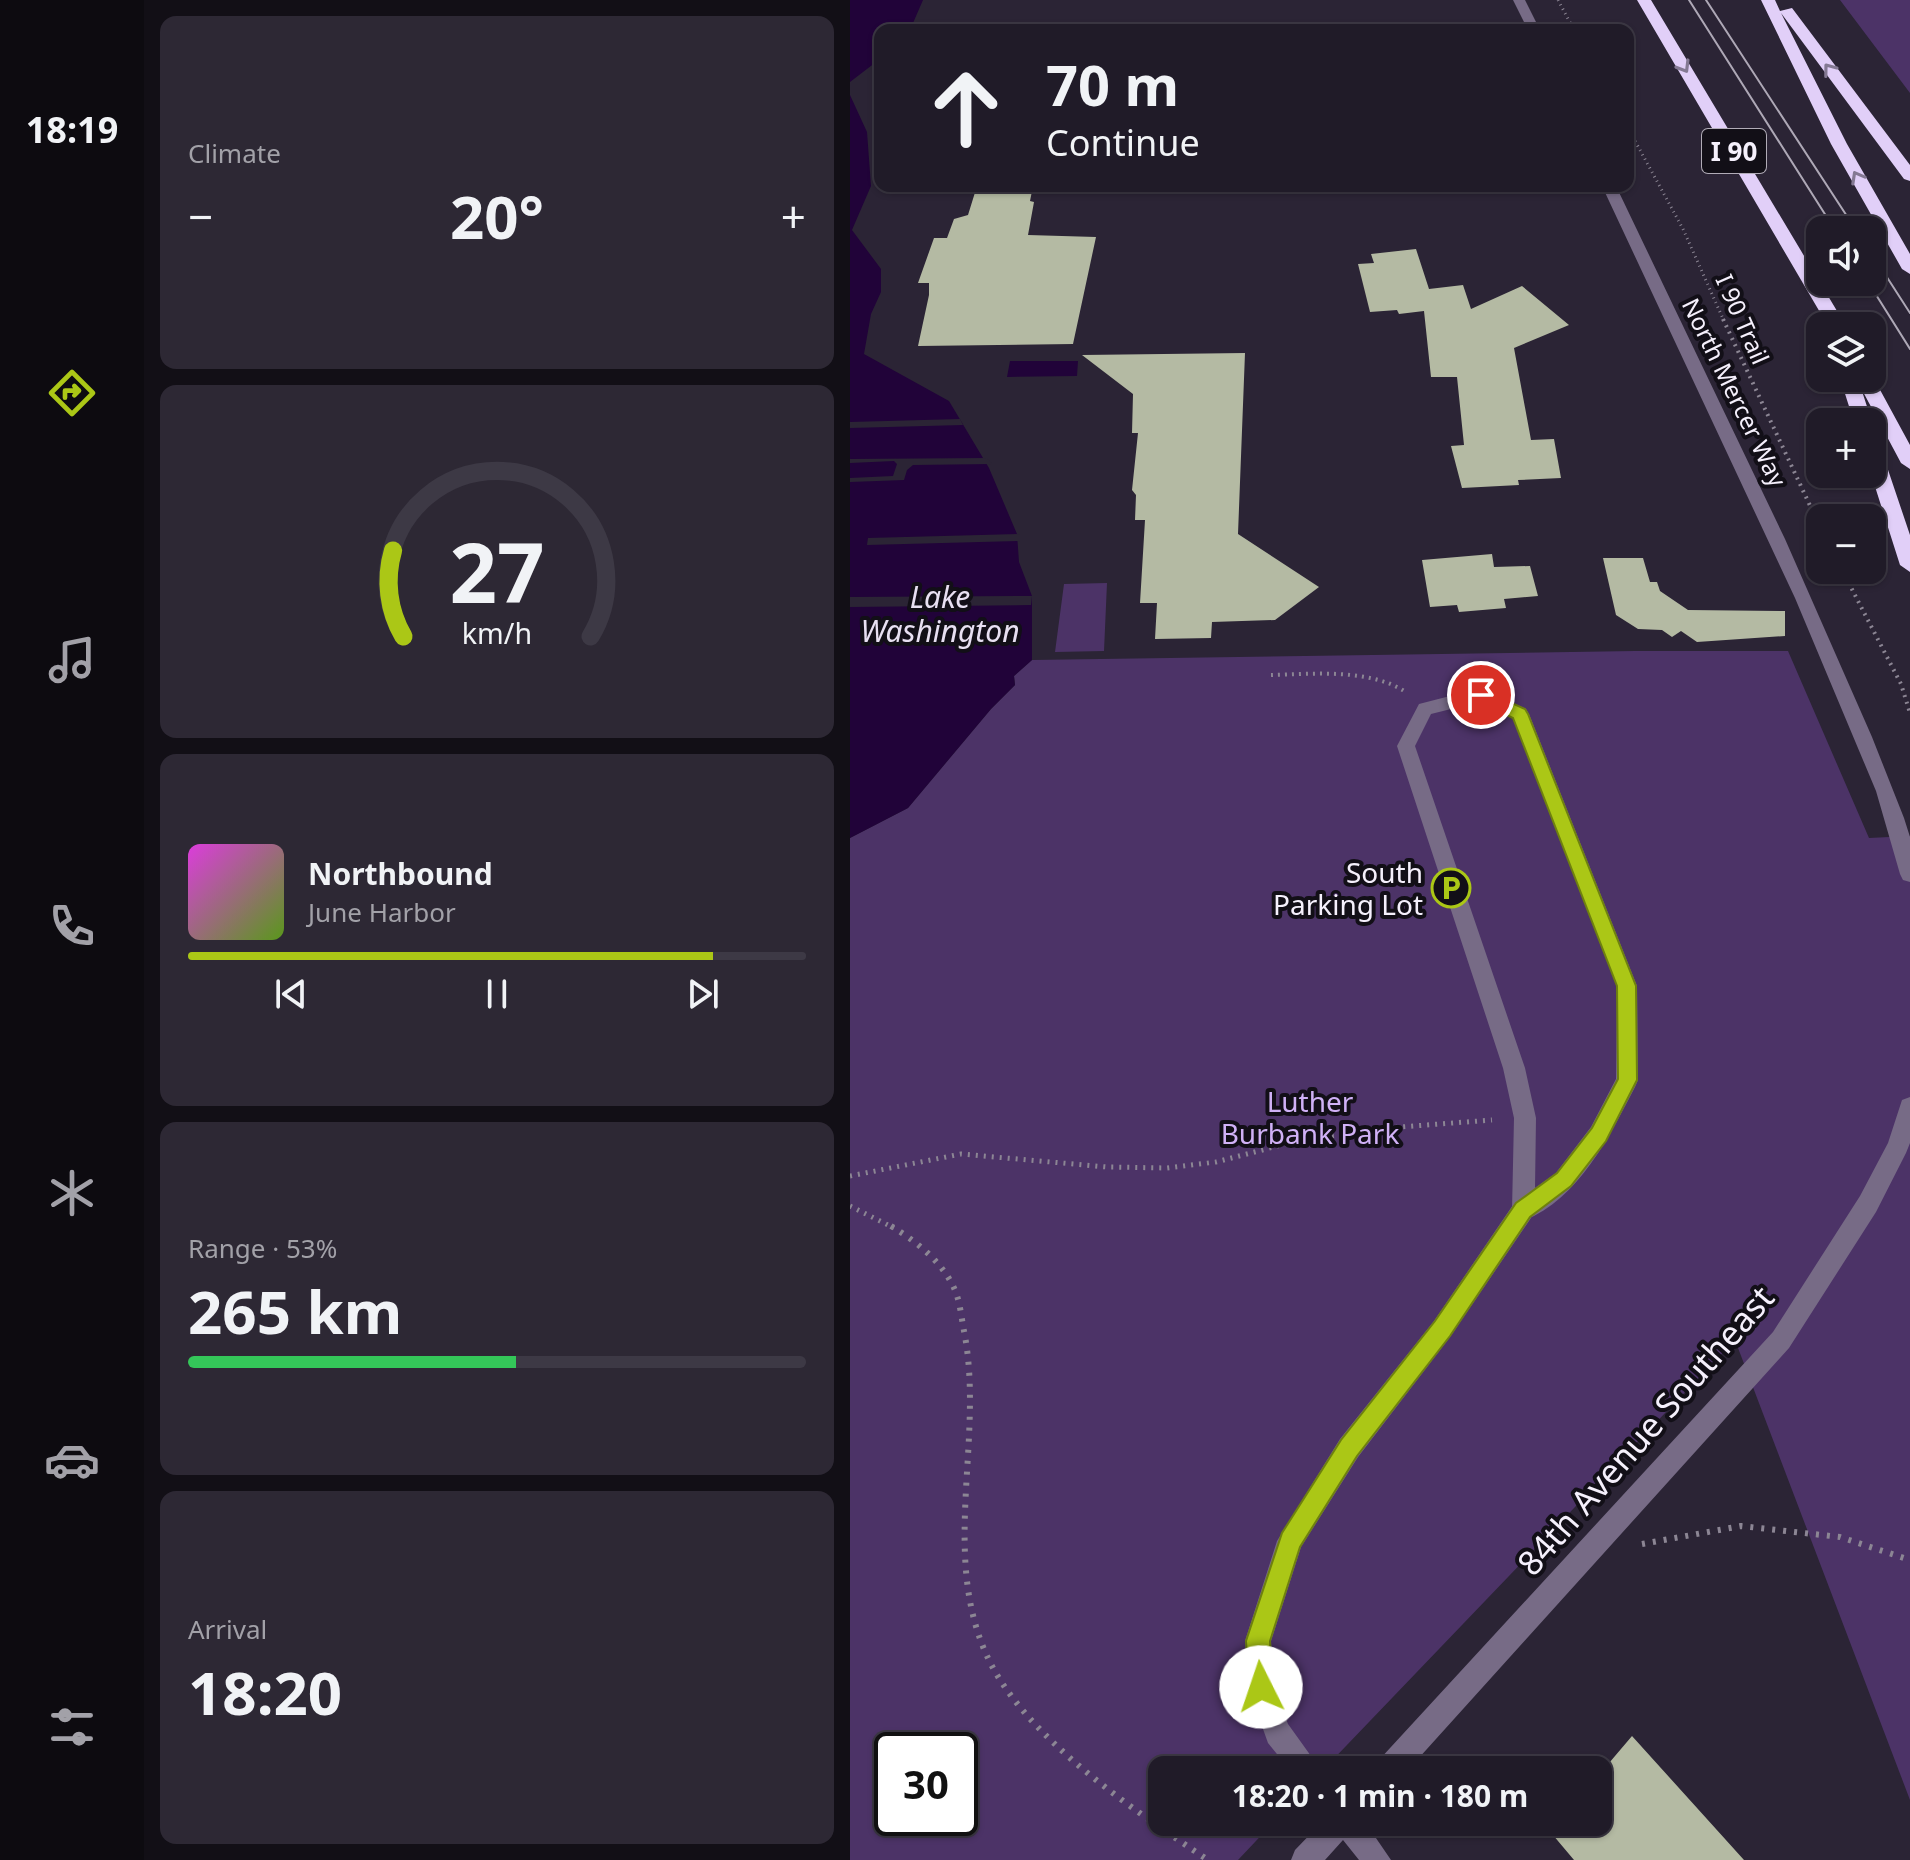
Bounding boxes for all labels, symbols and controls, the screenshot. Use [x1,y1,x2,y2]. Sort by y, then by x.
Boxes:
text: 70 m [1046,46,1179,122]
icon: ahead [914,56,1018,160]
one-way arrow [1674,58,1690,73]
one-way arrow [1824,63,1839,78]
text: 18:19 [26,105,118,154]
text: Continue [1046,118,1200,167]
road number: I 90 [1702,129,1766,173]
text: Climate [188,135,281,171]
one-way arrow [1852,171,1867,185]
text: 20° [450,175,544,257]
text: − [188,186,213,246]
text: + [781,186,806,246]
map controls [1806,216,1886,584]
button: sound [1806,216,1886,296]
street label: I 90 Trail [1709,269,1777,369]
street label: North Mercer Way [1675,292,1795,492]
button: layers [1806,312,1886,392]
icon: directions [44,365,100,421]
button: + [1806,408,1886,488]
button: − [1806,504,1886,584]
text: 27 [449,514,545,627]
water label: Lake Washington [860,576,1020,651]
text: km/h [462,613,532,652]
icon: music [44,632,100,688]
pin [1447,661,1515,729]
icon: arrive [1459,673,1503,717]
text: Northbound [308,853,493,894]
place label: South Parking Lot [1273,853,1423,923]
parking icon: South Parking Lot [1430,867,1472,909]
text: June Harbor [308,894,456,930]
icon: phone [44,898,100,954]
icon: previous [269,972,313,1016]
icon: pause [475,972,519,1016]
icon: next [681,972,725,1016]
park label: Luther Burbank Park [1221,1082,1399,1152]
icon: climate [44,1165,100,1221]
text: Range · 53% [188,1230,337,1266]
text: 265 km [188,1270,402,1352]
street label: 84th Avenue Southeast [1506,1275,1784,1585]
icon: car [44,1432,100,1488]
text: Arrival [188,1611,267,1647]
position arrow [1219,1645,1303,1729]
text: 18:20 [188,1651,342,1733]
icon: filters [44,1699,100,1755]
speed limit sign: 30 [874,1732,978,1836]
text: 18:20 · 1 min · 180 m [1232,1775,1528,1816]

